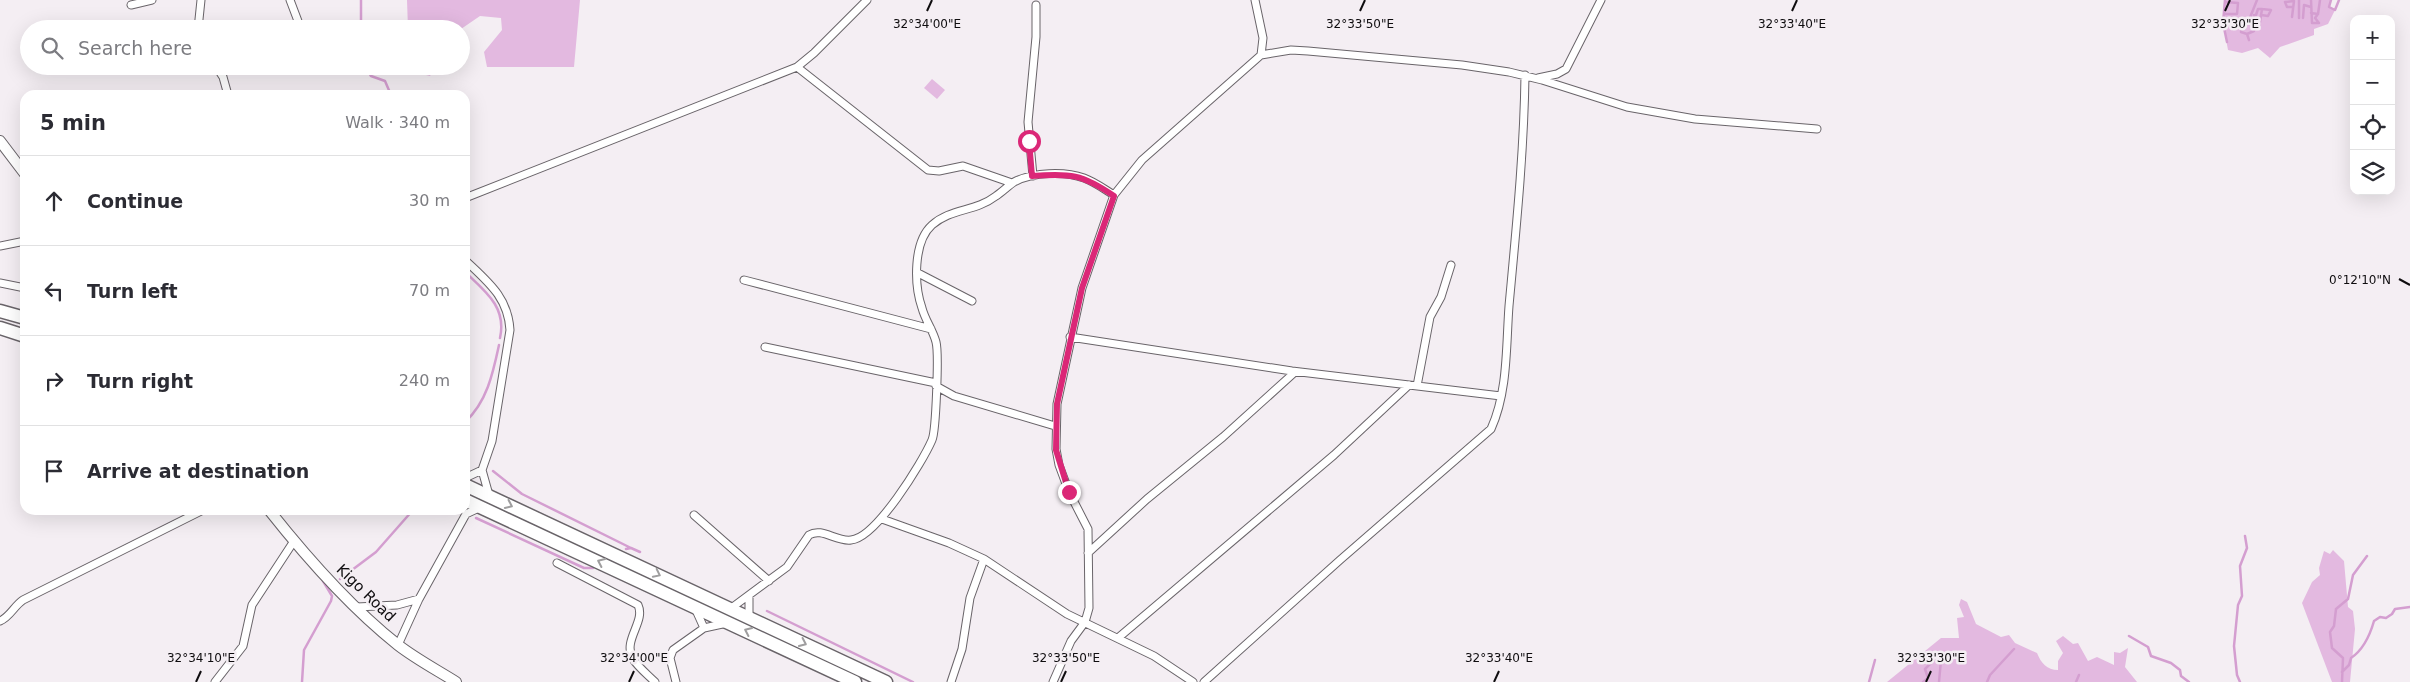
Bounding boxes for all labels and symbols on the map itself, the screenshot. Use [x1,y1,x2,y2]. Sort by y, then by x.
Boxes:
text: 32°34'00"E [893,17,961,31]
text: 32°33'50"E [1326,17,1394,31]
text: 32°33'40"E [1758,17,1826,31]
text: 32°33'30"E [2191,17,2259,31]
route start [1018,130,1041,153]
text: 0°12'10"N [2329,273,2391,287]
route end [1058,481,1081,504]
one-way arrow [504,498,513,508]
one-way arrow [597,558,606,568]
street label: Kigo Road [333,560,399,626]
one-way arrow [651,568,660,578]
one-way arrow [744,627,753,638]
one-way arrow [798,637,807,648]
text: 32°34'10"E [167,651,235,665]
text: 32°34'00"E [600,651,668,665]
text: 32°33'50"E [1032,651,1100,665]
text: 32°33'40"E [1465,651,1533,665]
text: 32°33'30"E [1897,651,1965,665]

